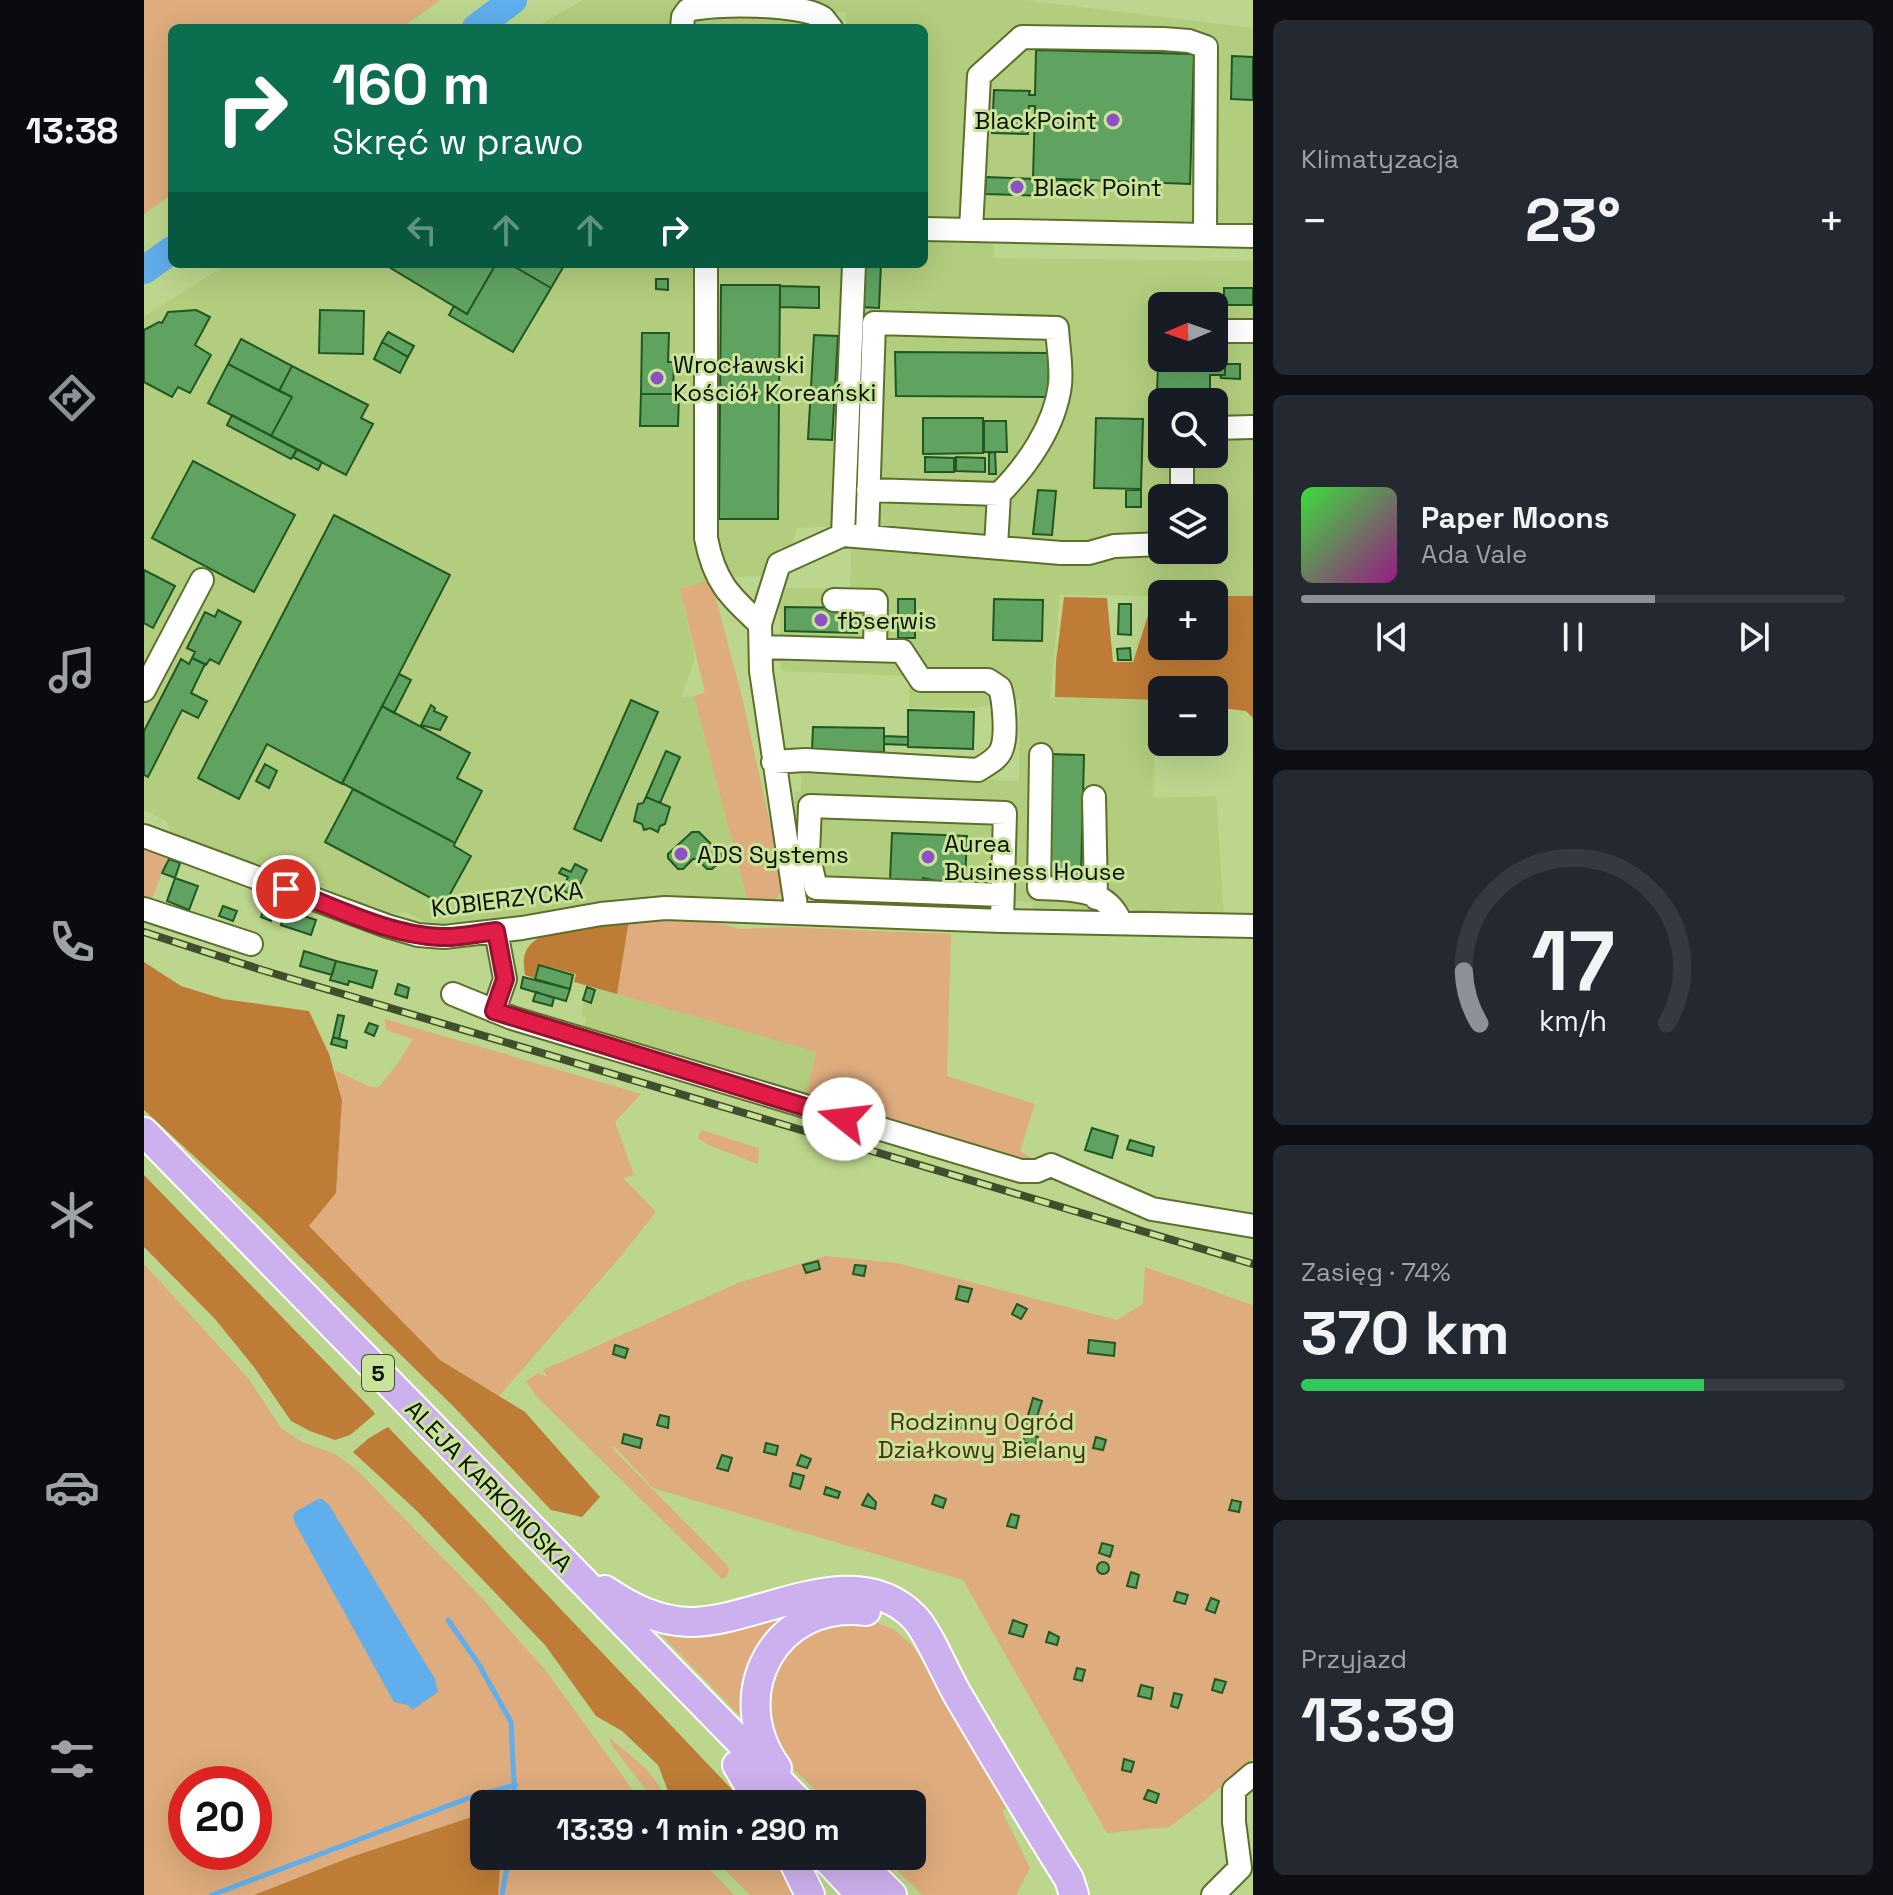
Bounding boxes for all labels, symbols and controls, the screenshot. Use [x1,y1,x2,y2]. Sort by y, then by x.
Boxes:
text: 160 m [332,49,490,120]
icon: right [200,56,304,160]
place label: BlackPoint [974,105,1097,136]
text: 13:38 [26,108,118,154]
marker: BlackPoint [1104,111,1122,129]
text: Skręć w prawo [332,119,584,165]
text: Klimatyzacja [1301,142,1459,176]
place label: Black Point [1033,172,1162,203]
marker: Black Point [1008,178,1026,196]
text: 23° [1525,182,1621,259]
text: − [1301,193,1328,249]
text: + [1818,193,1845,249]
icon: left [400,208,444,252]
icon: ahead [484,208,528,252]
icon: ahead [568,208,612,252]
icon: right [652,208,696,252]
north arrow [1148,292,1228,372]
map controls [1148,292,1228,756]
place label: Wrocławski Kościół Koreański [673,349,876,408]
marker: Wrocławski Kościół Koreański [648,369,666,387]
icon: directions [44,370,100,426]
button: search [1148,388,1228,468]
button: layers [1148,484,1228,564]
text: Paper Moons [1421,498,1610,537]
text: Ada Vale [1421,537,1527,571]
button: + [1148,580,1228,660]
place label: fbserwis [837,605,937,636]
marker: fbserwis [812,611,830,629]
icon: previous [1370,615,1414,659]
icon: pause [1551,615,1595,659]
icon: next [1732,615,1776,659]
icon: music [44,642,100,698]
button: − [1148,676,1228,756]
place label: Aurea Business House [944,828,1126,887]
place label: ADS Systems [697,839,849,870]
marker: ADS Systems [672,845,690,863]
marker: Aurea Business House [919,848,937,866]
pin [252,855,320,923]
icon: arrive [264,867,308,911]
street label: KOBIERZYCKA [429,874,585,924]
text: 17 [1531,907,1615,1013]
icon: phone [44,914,100,970]
text: km/h [1539,1003,1607,1039]
position arrow [802,1077,886,1161]
icon: climate [44,1187,100,1243]
text: Zasięg · 74% [1301,1255,1451,1289]
text: 370 km [1301,1295,1510,1372]
road number: 5 [362,1355,394,1391]
street label: ALEJA KARKONOSKA [399,1393,579,1579]
park label: Rodzinny Ogród Działkowy Bielany [878,1406,1086,1465]
icon: car [44,1459,100,1515]
text: Przyjazd [1301,1642,1407,1676]
text: 13:39 [1301,1682,1456,1759]
icon: filters [44,1731,100,1787]
speed limit sign: 20 [168,1766,272,1870]
text: 13:39 · 1 min · 290 m [556,1810,840,1849]

